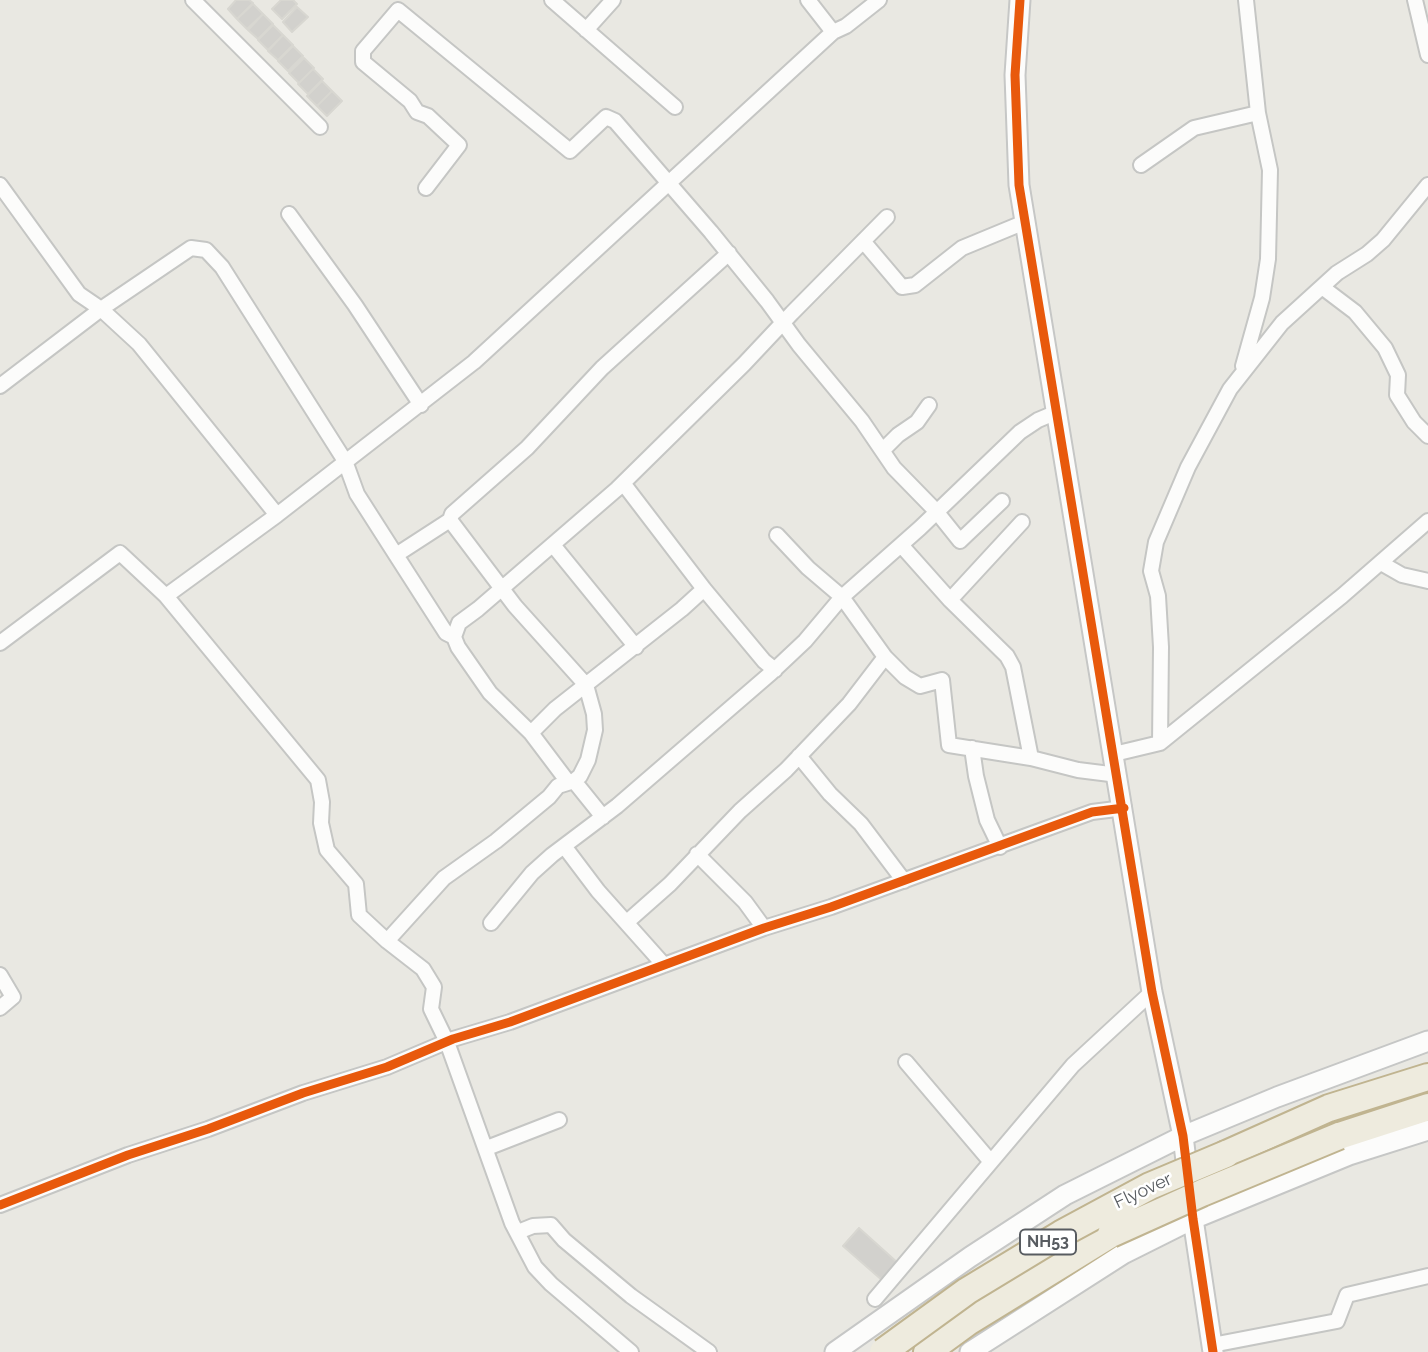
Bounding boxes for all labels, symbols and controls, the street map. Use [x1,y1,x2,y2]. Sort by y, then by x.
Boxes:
street label: Flyover [1111,1168,1175,1214]
road number: NH53 [1020,1230,1076,1254]

